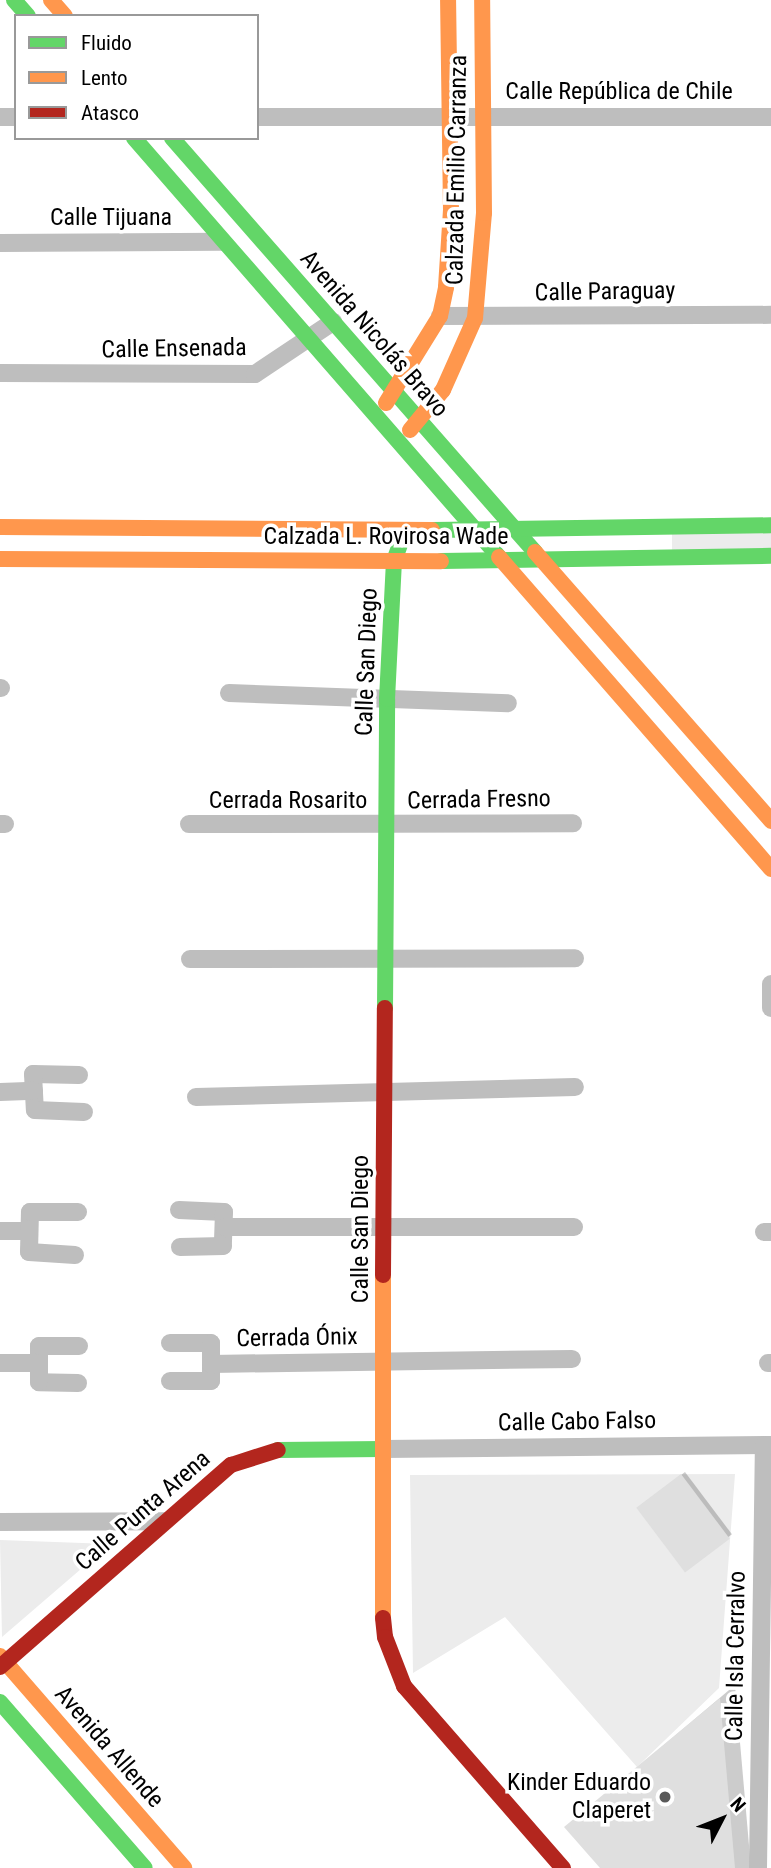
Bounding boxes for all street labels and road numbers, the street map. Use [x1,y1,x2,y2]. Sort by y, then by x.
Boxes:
street label: Calzada Emilio Carranza [441,55,473,285]
street label: Calle República de Chile [505,78,733,106]
street label: Calle Tijuana [50,204,172,232]
street label: Avenida Nicolás Bravo [294,245,454,423]
street label: Calle Paraguay [534,276,676,308]
street label: Calle Ensenada [101,333,247,365]
street label: Calzada L. Rovirosa Wade [264,523,508,551]
street label: Calle San Diego [350,587,384,737]
street label: Cerrada Fresno [407,784,551,816]
street label: Cerrada Rosarito [209,787,367,815]
street label: Calle San Diego [347,1155,375,1303]
street label: Cerrada Ónix [236,1323,358,1353]
street label: Calle Cabo Falso [498,1406,656,1438]
street label: Calle Punta Arena [70,1445,216,1577]
street label: Calle Isla Cerralvo [720,1571,752,1741]
street label: Avenida Allende [48,1680,170,1814]

